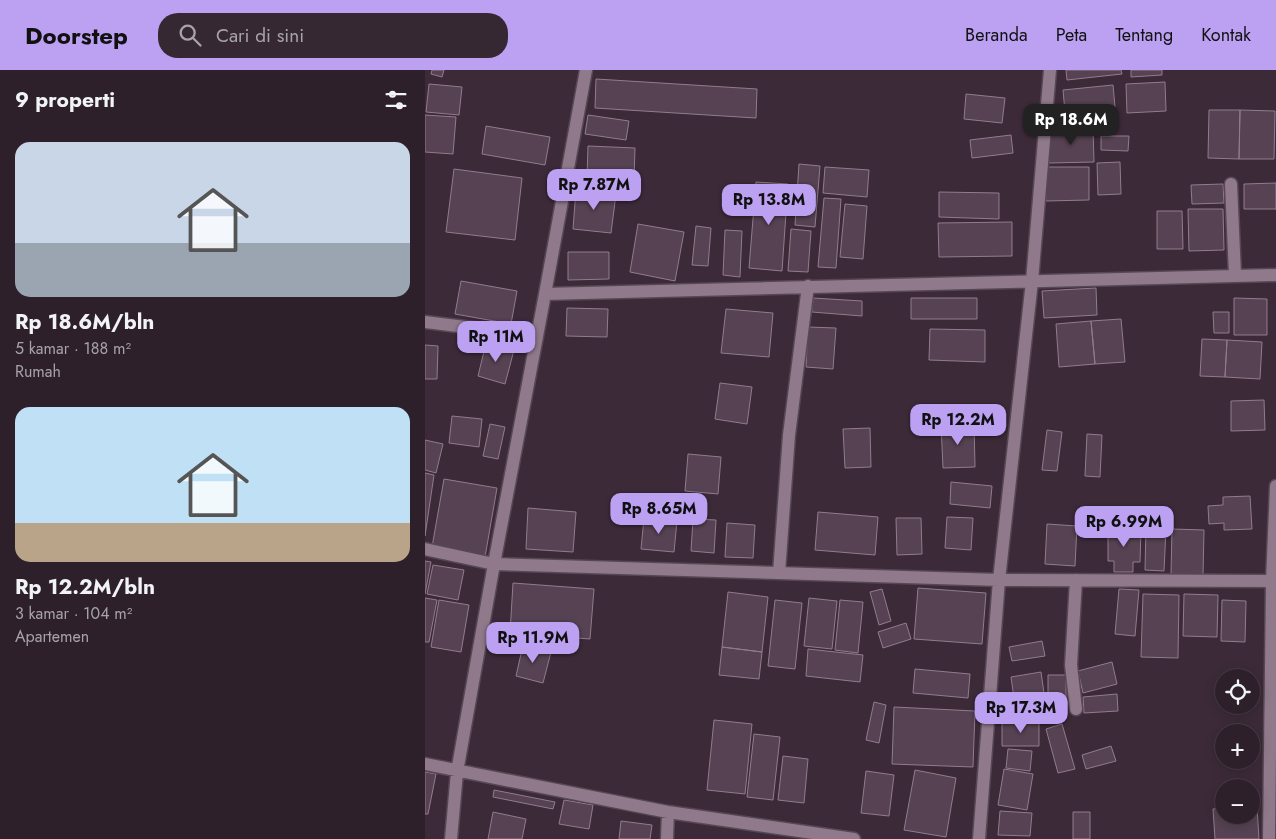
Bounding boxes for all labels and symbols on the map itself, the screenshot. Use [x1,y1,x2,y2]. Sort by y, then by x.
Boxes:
pin: Rp 18.6M [1019,104,1123,146]
pin: Rp 7.87M [542,168,646,211]
pin: Rp 13.8M [717,184,821,226]
pin: Rp 11M [455,320,537,363]
pin: Rp 12.2M [906,404,1010,446]
pin: Rp 8.65M [607,492,711,535]
pin: Rp 6.99M [1072,506,1176,548]
pin: Rp 11.9M [481,622,585,664]
pin: Rp 17.3M [969,692,1073,734]

